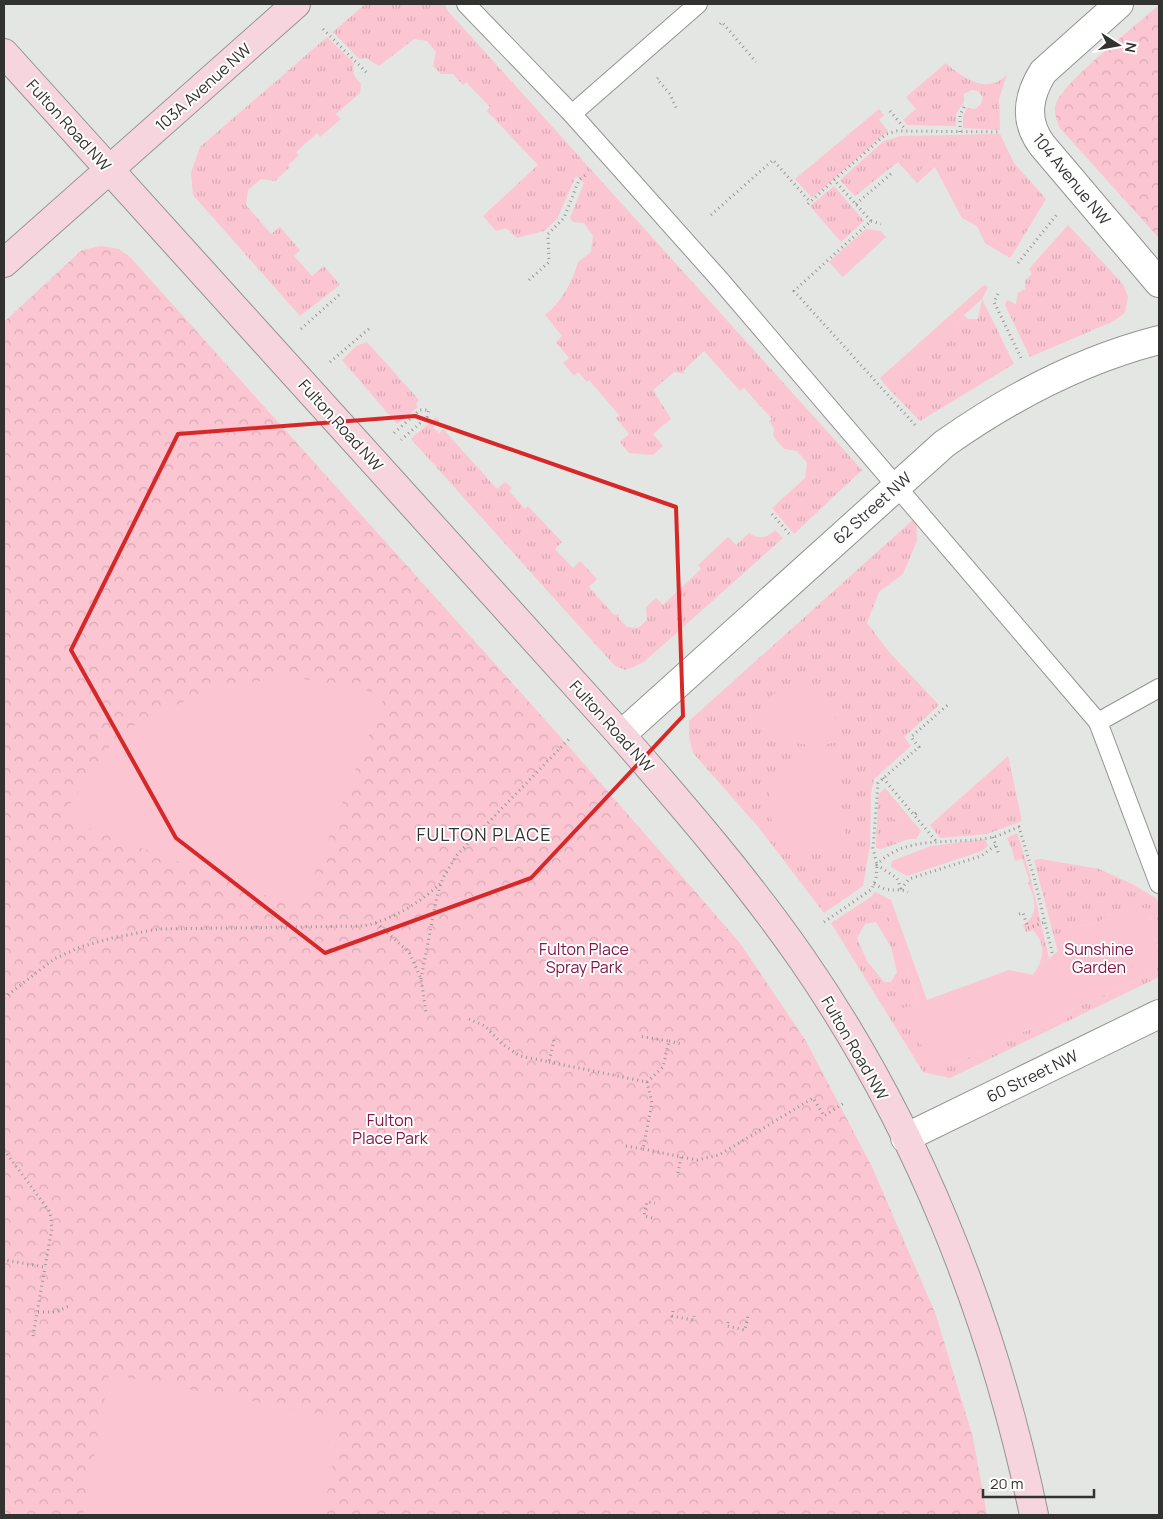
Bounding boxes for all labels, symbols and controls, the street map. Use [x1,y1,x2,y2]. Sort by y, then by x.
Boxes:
north arrow [1093,20,1143,70]
street label: 103A Avenue NW [150,38,256,136]
text: N [1121,41,1142,54]
street label: Fulton Road NW [22,74,116,176]
street label: 104 Avenue NW [1028,128,1116,230]
street label: Fulton Road NW [294,374,388,476]
street label: 62 Street NW [828,467,916,549]
street label: Fulton Road NW [565,675,659,777]
district label: FULTON PLACE [416,822,552,846]
park label: Fulton Place Spray Park [539,938,629,978]
park label: Sunshine Garden [1064,938,1134,978]
street label: Fulton Road NW [816,992,894,1104]
street label: 60 Street NW [983,1044,1081,1108]
park label: Fulton Place Park [352,1109,429,1149]
scale bar [983,1466,1094,1498]
text: 20 m [990,1473,1023,1494]

